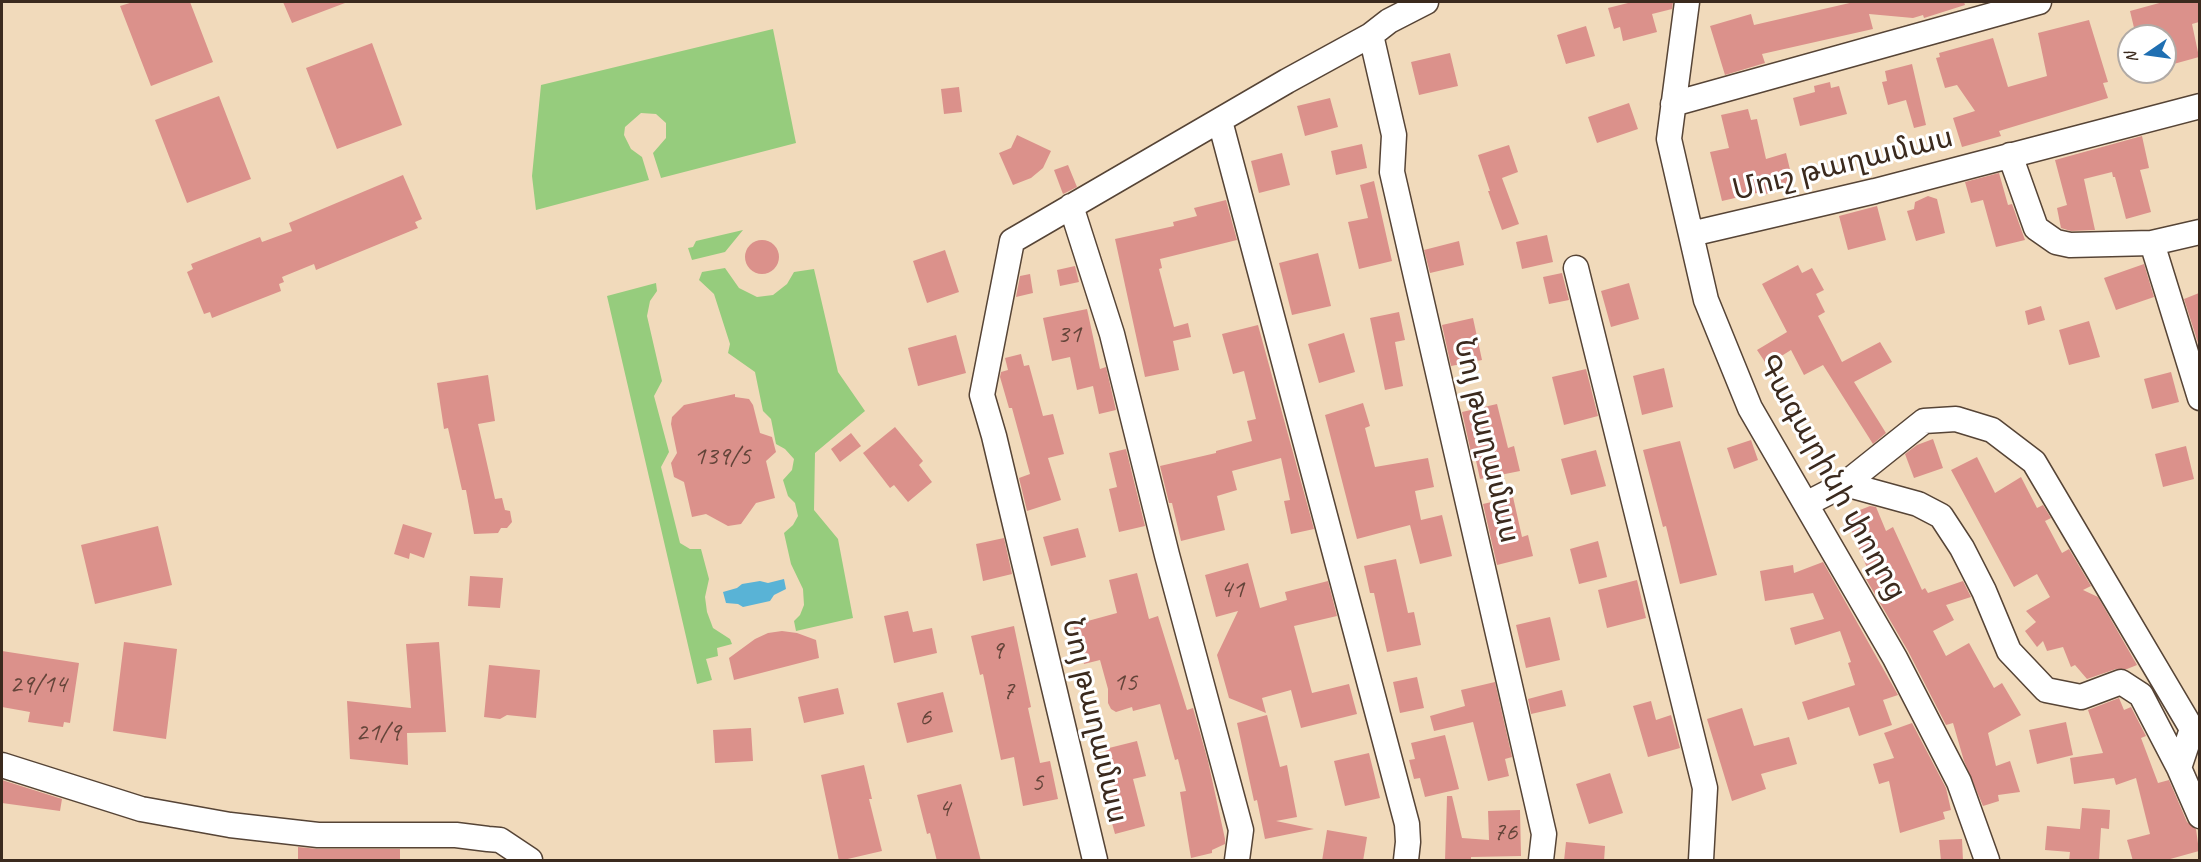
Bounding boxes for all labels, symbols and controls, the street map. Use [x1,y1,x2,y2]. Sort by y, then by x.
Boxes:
north arrow [2117,24,2177,84]
text: N [2121,51,2142,65]
street label: Մուշ թաղամաս [1729,120,1957,210]
house number: 31 [1057,319,1081,351]
street label: Նոյ թաղամաս [1445,335,1527,547]
street label: Գագարինի փողոց [1749,349,1913,607]
house number: 139/5 [693,441,751,473]
house number: 41 [1220,574,1244,606]
street label: Նոյ թաղամաս [1053,615,1135,827]
house number: 9 [991,635,1003,667]
house number: 15 [1113,667,1137,699]
house number: 29/14 [9,669,67,701]
house number: 7 [1002,676,1014,708]
house number: 6 [919,702,931,734]
house number: 21/9 [355,717,401,749]
house number: 5 [1031,767,1043,799]
house number: 4 [938,793,950,825]
house number: 76 [1493,817,1517,849]

